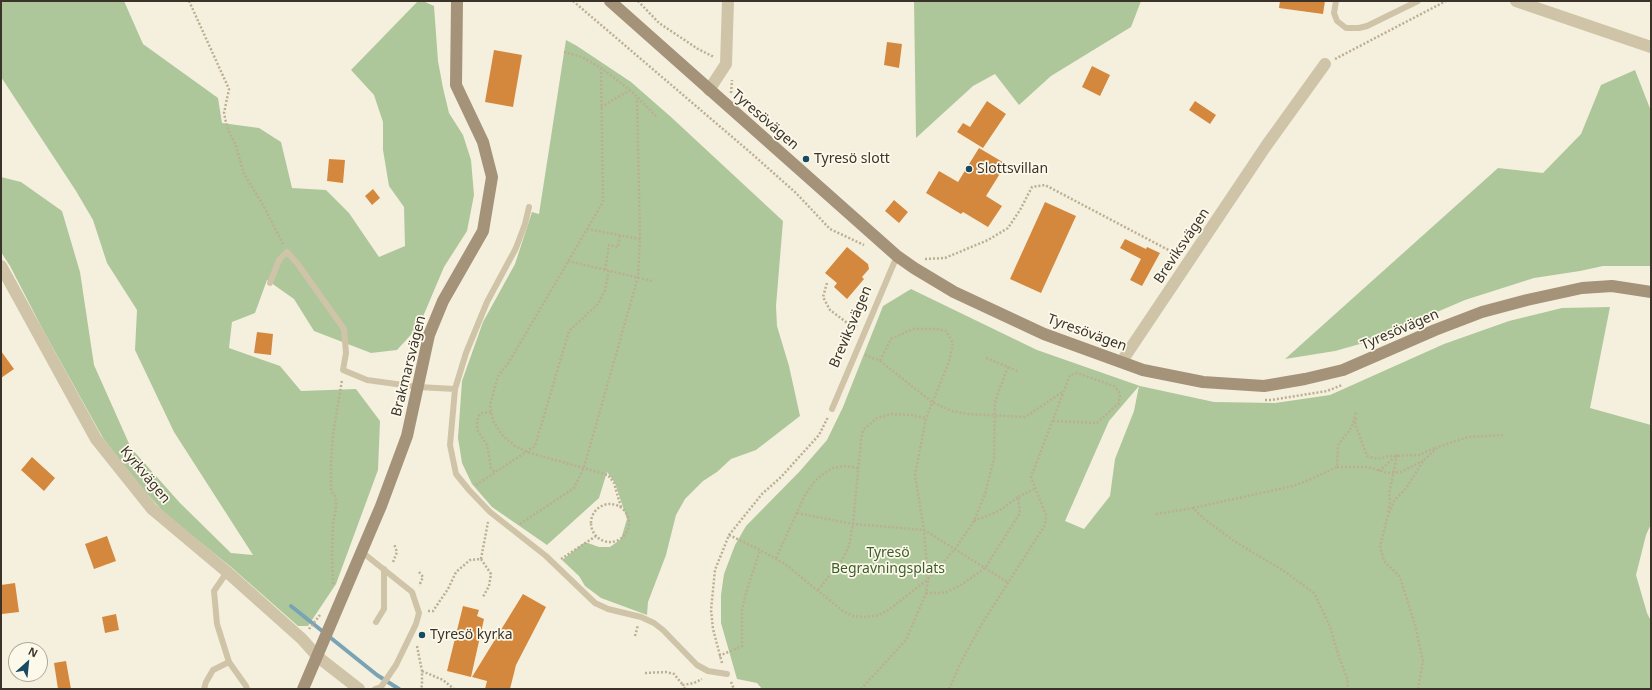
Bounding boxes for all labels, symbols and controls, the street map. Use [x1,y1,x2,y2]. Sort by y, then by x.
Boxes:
street label: Tyresövägen [728,86,802,154]
place label: Tyresö slott [814,151,890,167]
marker: Tyresö slott [801,154,811,164]
place label: Slottsvillan [977,161,1048,177]
marker: Slottsvillan [964,164,974,174]
street label: Breviksvägen [1151,205,1213,287]
street label: Breviksvägen [826,284,876,370]
street label: Tyresövägen [1358,306,1442,354]
street label: Tyresövägen [1045,311,1129,355]
street label: Brakmarsvägen [388,314,430,418]
street label: Kyrkvägen [116,443,174,507]
park label: Tyresö Begravningsplats [831,545,945,578]
place label: Tyresö kyrka [430,627,513,643]
marker: Tyresö kyrka [417,630,427,640]
north arrow [8,642,48,682]
text: N [26,643,41,660]

